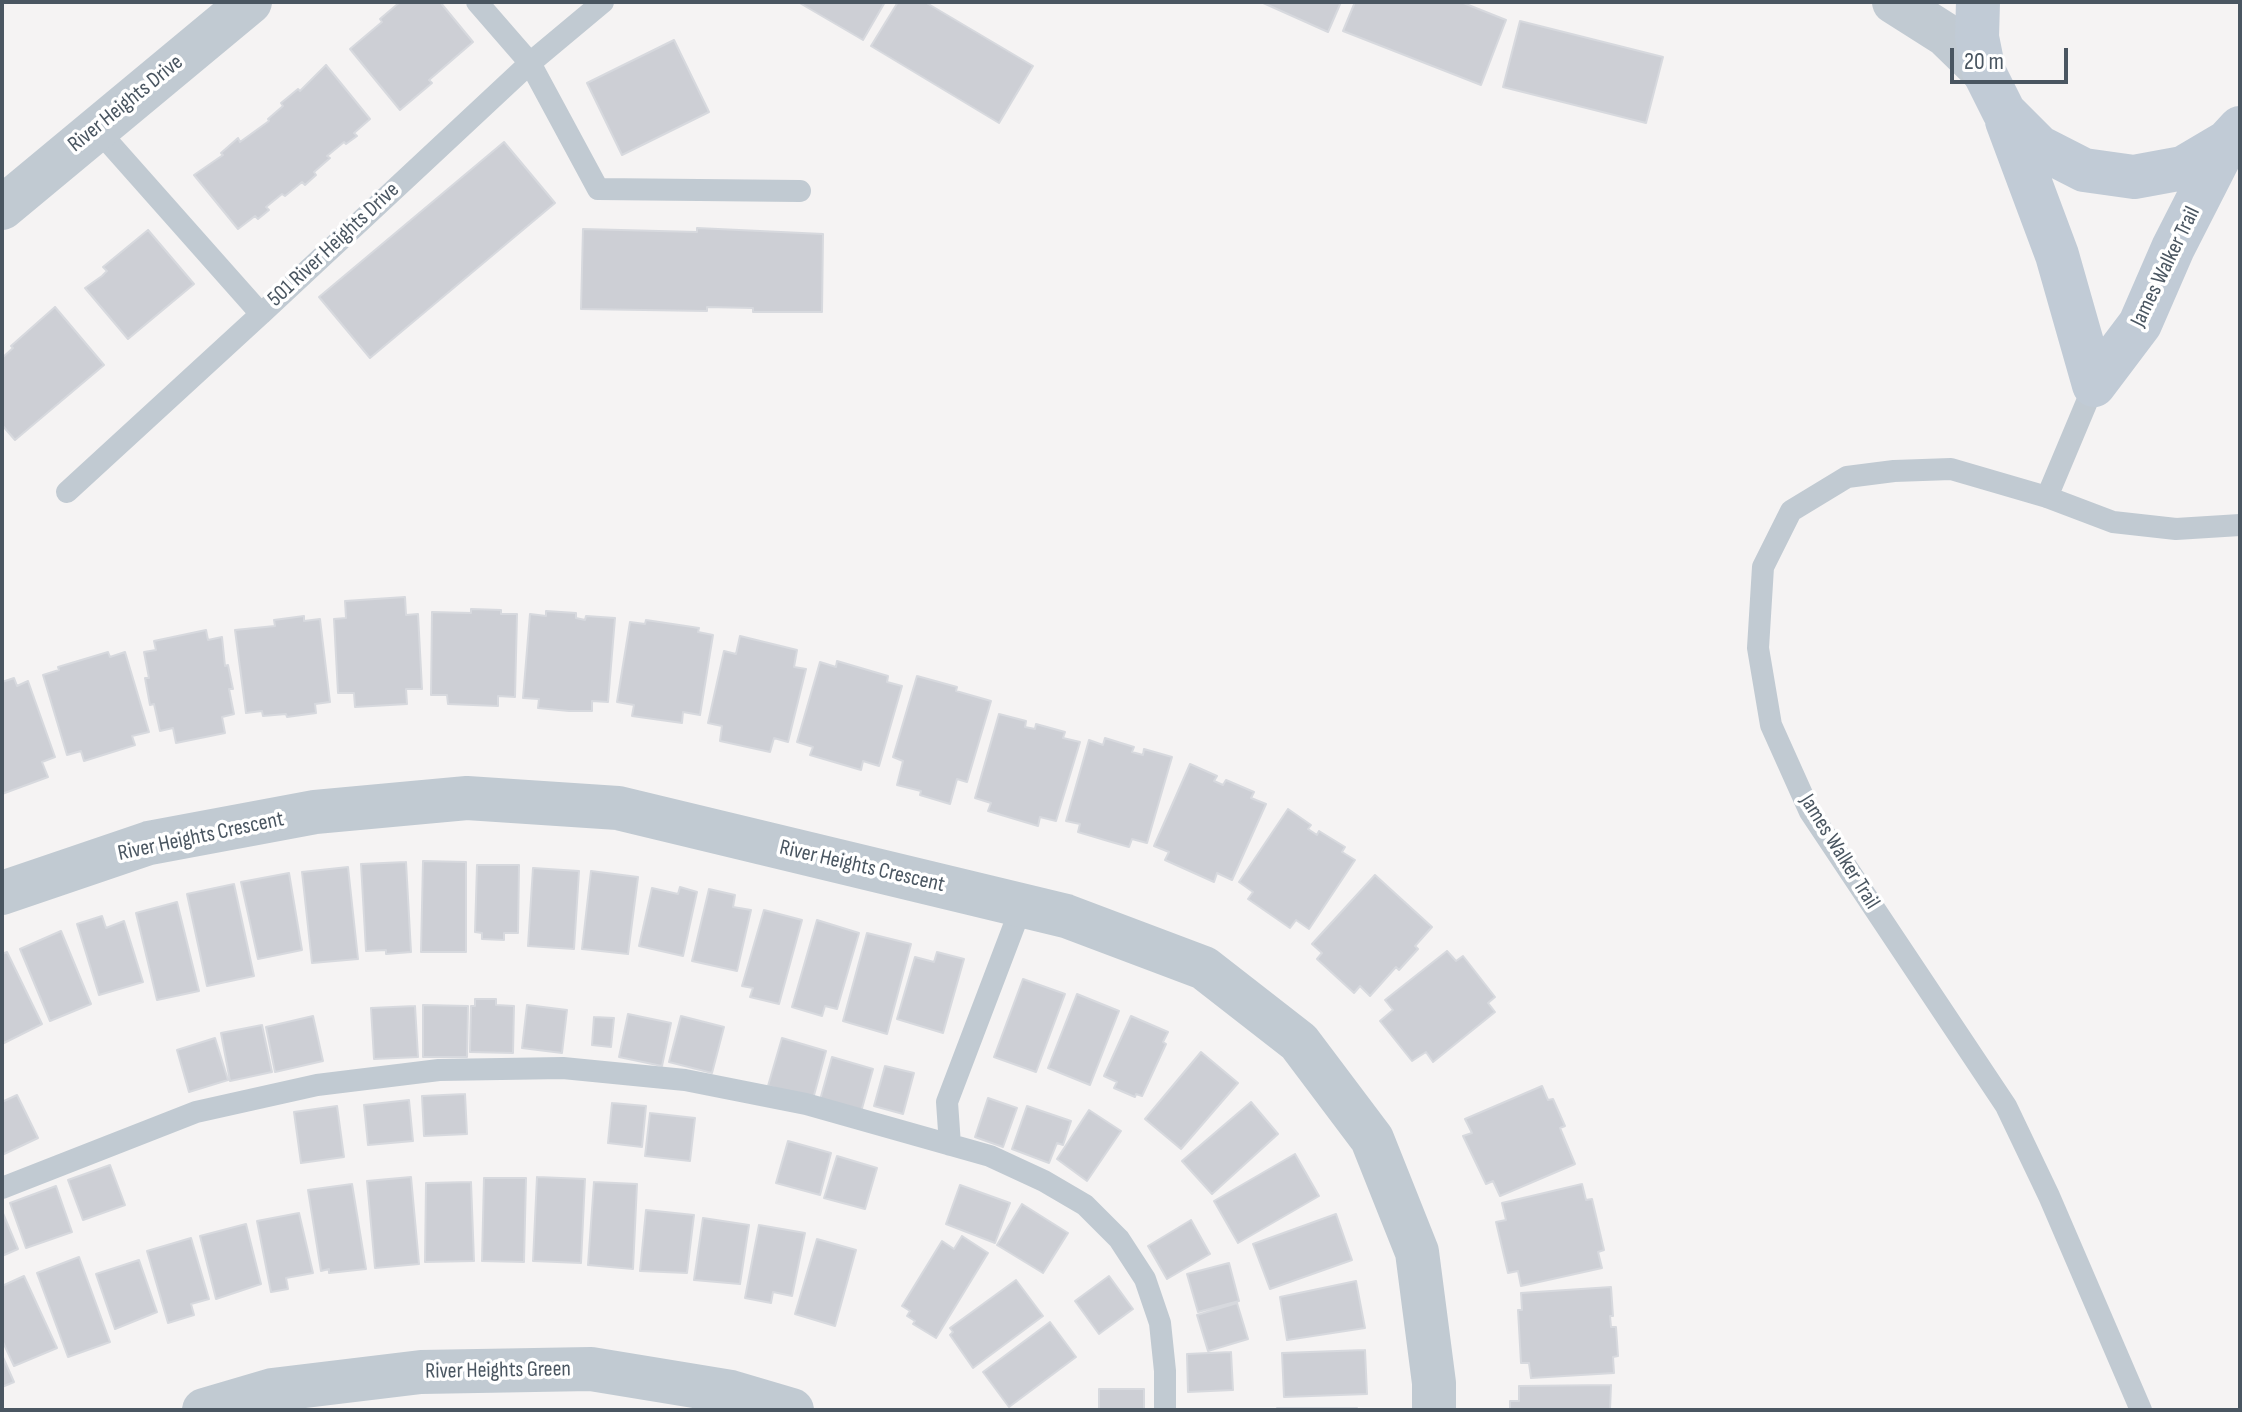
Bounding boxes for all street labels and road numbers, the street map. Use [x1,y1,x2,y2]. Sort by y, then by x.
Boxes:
street label: River Heights Drive [63,50,189,158]
street label: 501 River Heights Drive [263,177,405,313]
street label: James Walker Trail [2126,203,2206,331]
street label: James Walker Trail [1793,790,1885,914]
street label: River Heights Crescent [116,807,286,867]
street label: River Heights Crescent [777,835,947,899]
street label: River Heights Green [425,1357,571,1385]

